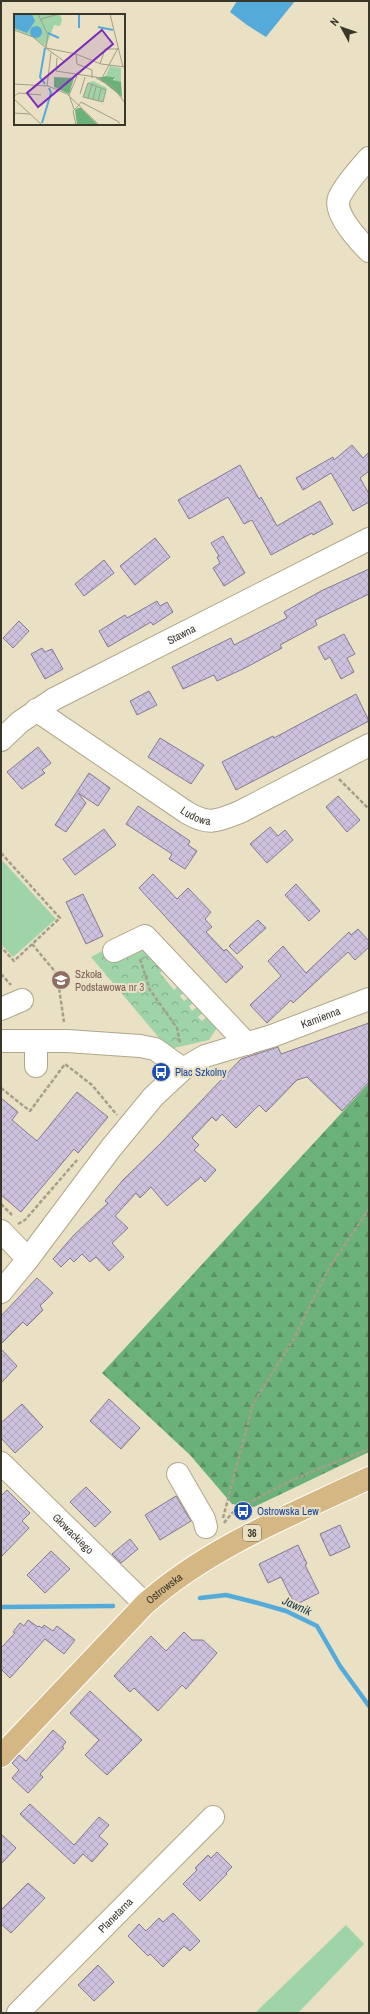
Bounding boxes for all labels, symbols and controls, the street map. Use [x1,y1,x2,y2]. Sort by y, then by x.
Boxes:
north arrow [322,8,362,48]
inset map [14,14,125,125]
text: N [327,15,342,29]
street label: Stawna [165,621,198,647]
street label: Ludowa [178,803,211,828]
place label: Szkoła Podstawowa nr 3 [75,967,144,994]
school or university icon: Szkoła Podstawowa nr 3 [50,969,72,991]
street label: Kamienna [299,1004,342,1031]
bus stop icon: Plac Szkolny [150,1061,172,1083]
place label: Plac Szkolny [175,1065,227,1079]
bus stop icon: Ostrowska Lew [232,1500,254,1522]
place label: Ostrowska Lew [257,1504,319,1518]
street label: Głowackiego [50,1510,97,1557]
road number: 36 [243,1525,261,1541]
street label: Ostrowska [143,1570,185,1607]
water label: Jawnik [279,1592,315,1620]
street label: Planetarna [95,1895,136,1936]

